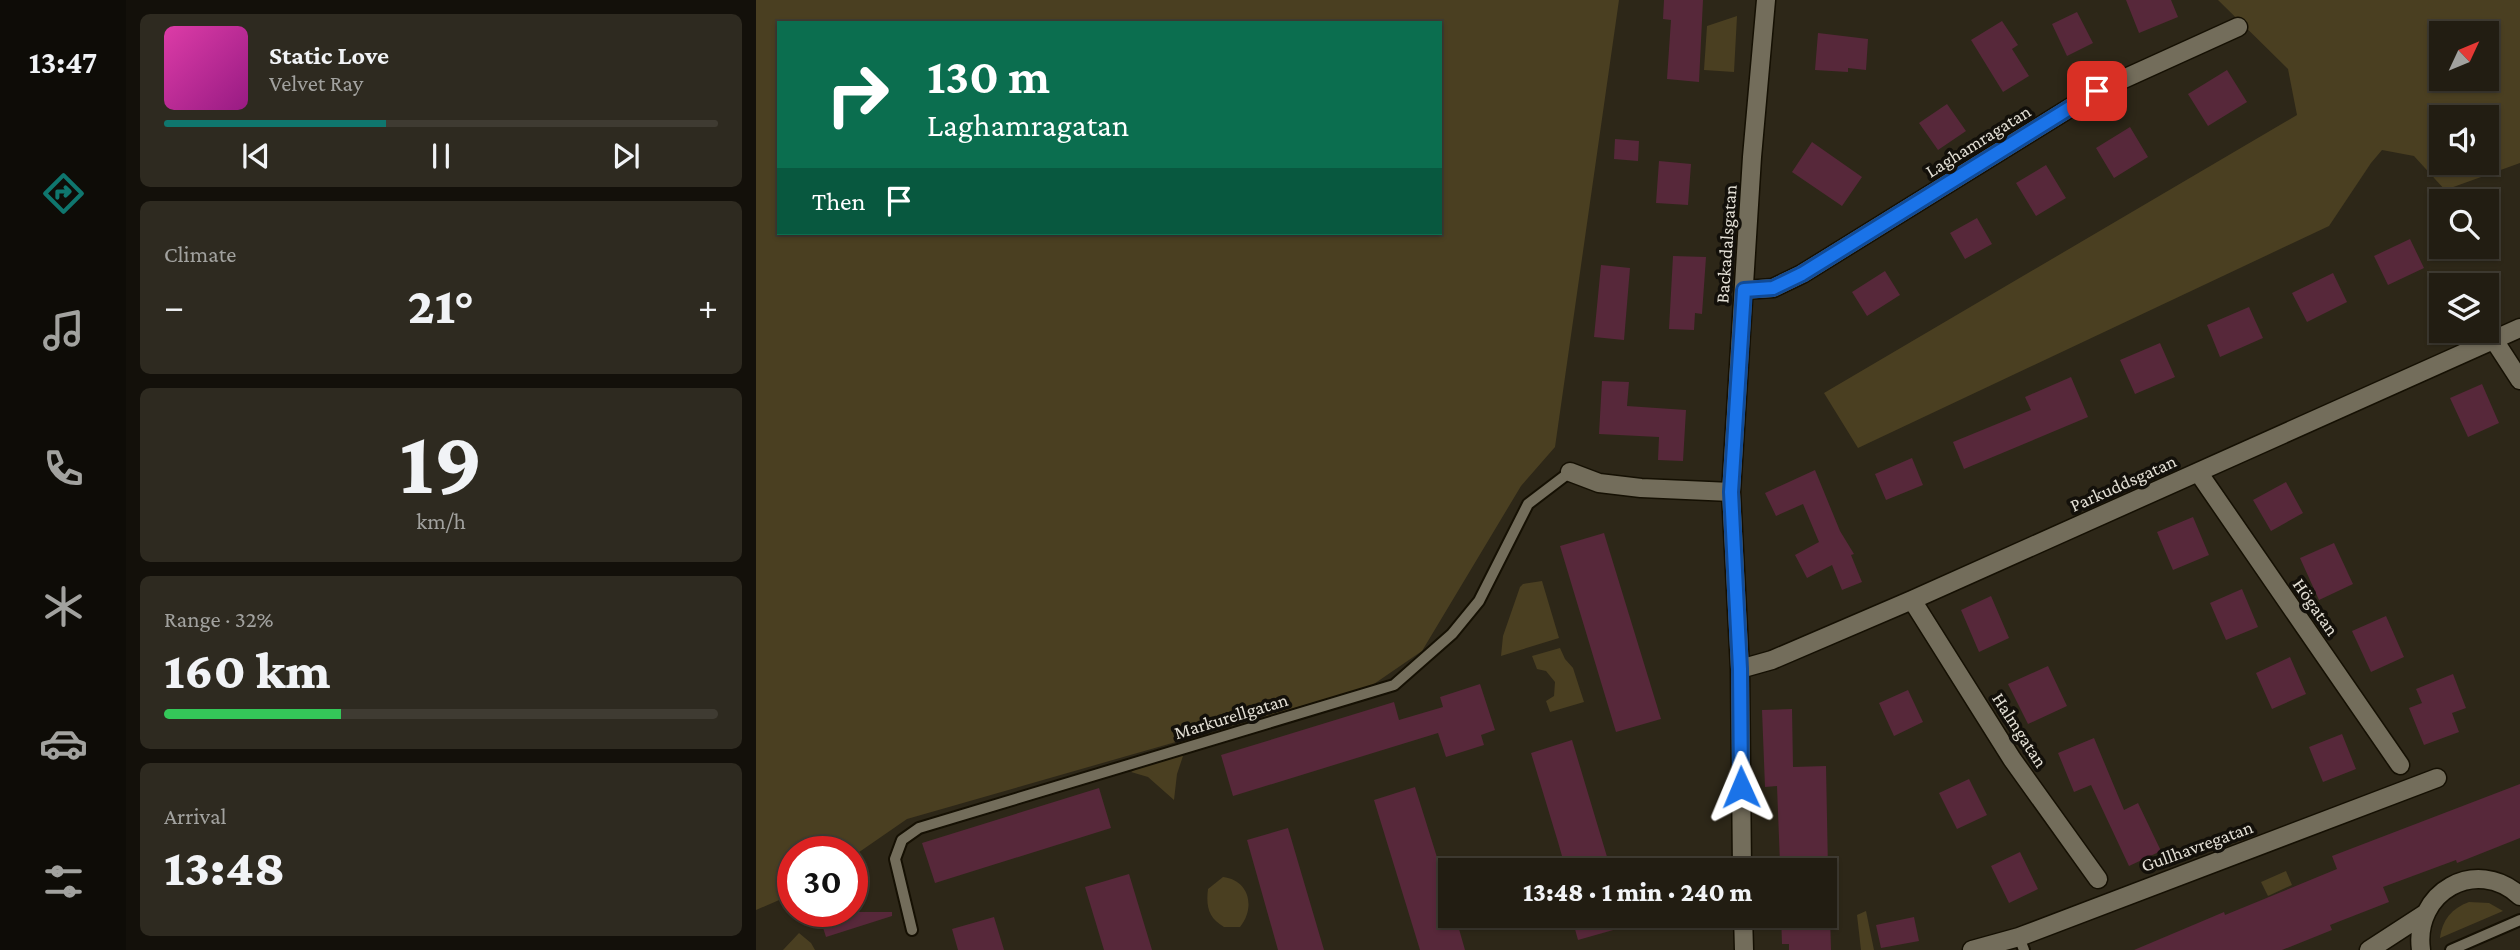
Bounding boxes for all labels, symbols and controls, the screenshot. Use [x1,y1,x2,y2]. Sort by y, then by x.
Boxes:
north arrow [2429,21,2499,91]
map controls [2429,21,2499,343]
text: Static Love [269,41,389,70]
text: 13:47 [29,44,97,80]
icon: right [812,49,903,140]
text: 130 m [927,49,1050,104]
pin [2067,61,2127,121]
text: Velvet Ray [269,70,363,96]
icon: arrive [2078,72,2116,110]
street label: Laghamragatan [1922,100,2034,182]
button: sound [2429,105,2499,175]
text: Laghamragatan [927,107,1129,143]
icon: previous [237,137,275,175]
icon: pause [422,137,460,175]
icon: next [607,137,645,175]
icon: directions [39,169,88,218]
icon: arrive [880,182,918,220]
street label: Backadalsgatan [1711,184,1741,304]
text: Then [812,187,866,216]
button: search [2429,189,2499,259]
text: Climate [164,241,236,267]
button: layers [2429,273,2499,343]
text: 21° [408,276,474,334]
text: − [164,285,184,327]
text: + [698,285,718,327]
icon: music [39,306,88,355]
text: 19 [399,411,483,513]
icon: phone [39,444,88,493]
street label: Parkuddsgatan [2067,450,2179,516]
text: km/h [416,508,466,534]
street label: Högatan [2289,574,2343,640]
icon: climate [39,582,88,631]
text: Range · 32% [164,606,274,632]
text: 160 km [164,641,330,699]
street label: Markurellgatan [1172,689,1290,743]
street label: Halmgatan [1988,689,2052,771]
icon: car [39,719,88,768]
position arrow [1704,750,1778,824]
text: Arrival [164,803,227,829]
street label: Gullhavregatan [2138,816,2256,876]
speed limit sign: 30 [777,836,868,927]
text: 13:48 [164,838,285,896]
icon: filters [39,857,88,906]
text: 13:48 · 1 min · 240 m [1523,878,1752,907]

